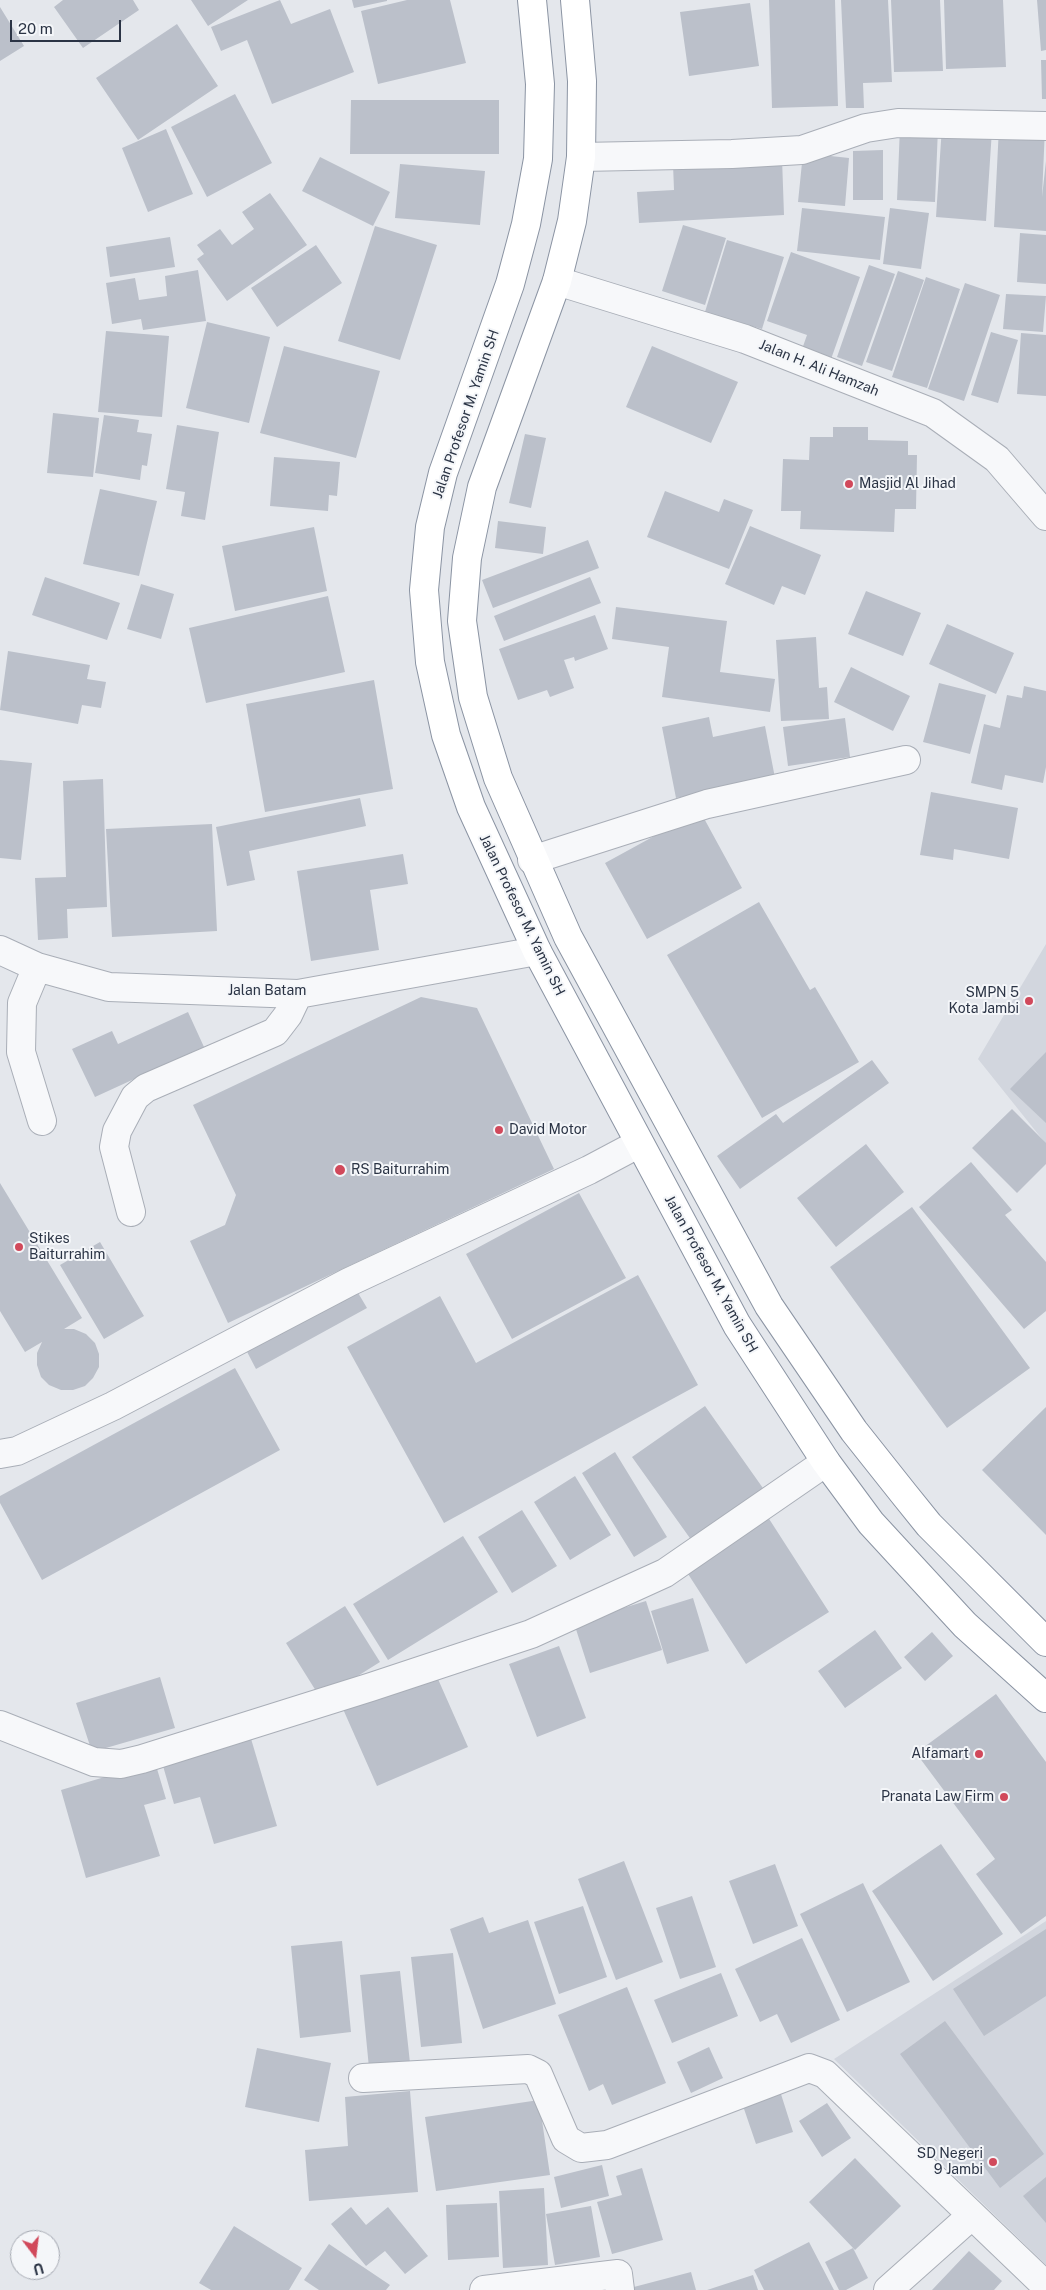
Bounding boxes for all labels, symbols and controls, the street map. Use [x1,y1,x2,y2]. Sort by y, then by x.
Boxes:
scale bar [12,10,124,42]
text: 20 m [18,20,53,37]
street label: Jalan Profesor M. Yamin SH [429,327,503,501]
street label: Jalan H. Ali Hamzah [757,336,881,400]
place label: Masjid Al Jihad [859,476,956,492]
marker: Masjid Al Jihad [843,478,855,490]
street label: Jalan Profesor M. Yamin SH [476,832,568,998]
street label: Jalan Batam [228,983,306,999]
place label: SMPN 5 Kota Jambi [949,985,1019,1018]
marker: SMPN 5 Kota Jambi [1023,995,1035,1007]
place label: David Motor [509,1122,587,1138]
marker: David Motor [493,1124,505,1136]
place label: RS Baiturrahim [351,1162,449,1178]
marker: RS Baiturrahim [333,1163,347,1177]
street label: Jalan Profesor M. Yamin SH [661,1192,761,1356]
place label: Stikes Baiturrahim [29,1231,105,1264]
marker: Stikes Baiturrahim [13,1241,25,1253]
place label: Alfamart [911,1746,969,1762]
marker: Alfamart [973,1748,985,1760]
place label: Pranata Law Firm [881,1789,994,1805]
marker: Pranata Law Firm [998,1791,1010,1803]
place label: SD Negeri 9 Jambi [917,2146,983,2178]
marker: SD Negeri 9 Jambi [987,2156,999,2168]
north arrow [10,2230,60,2280]
text: U [32,2259,46,2278]

